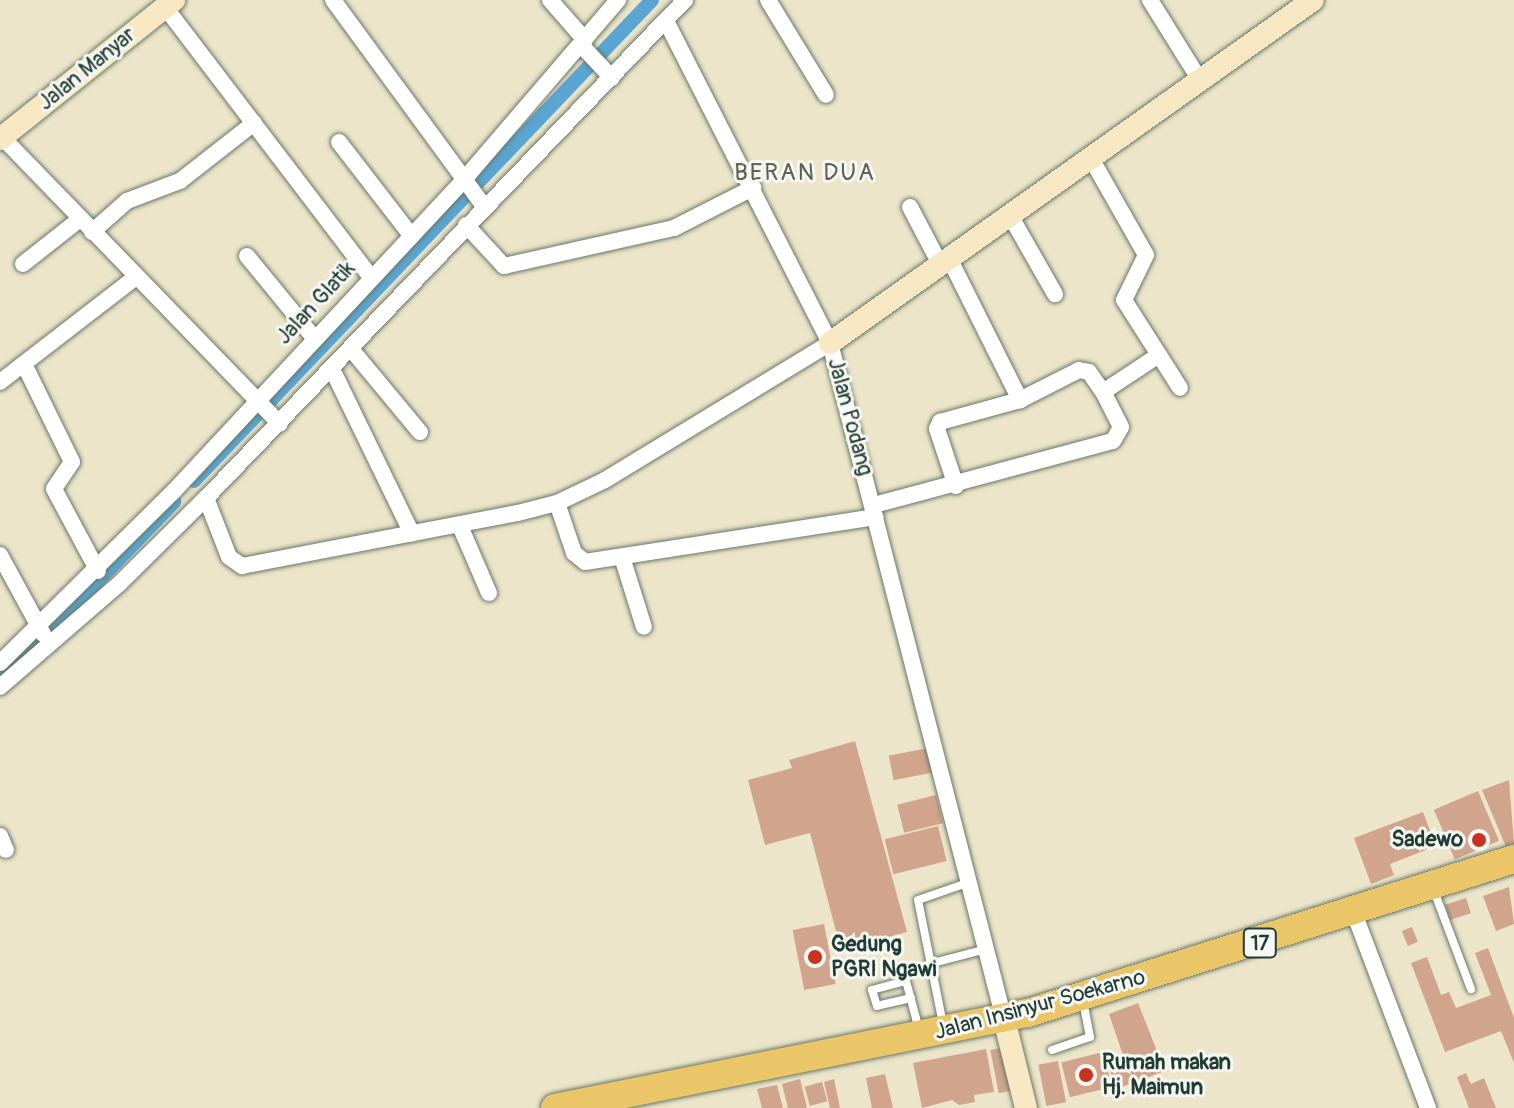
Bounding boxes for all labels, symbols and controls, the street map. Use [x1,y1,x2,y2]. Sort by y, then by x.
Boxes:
street label: Jalan Manyar [33,22,141,116]
district label: BERAN DUA [734,159,876,187]
street label: Jalan Glatik [271,256,361,350]
street label: Jalan Podang [822,355,878,479]
place label: Sadewo [1391,827,1463,853]
marker: Sadewo [1470,831,1488,849]
road number: 17 [1242,927,1278,959]
place label: Gedung PGRI Ngawi [831,931,936,982]
marker: Gedung PGRI Ngawi [806,948,824,966]
street label: Jalan Insinyur Soekarno [932,964,1148,1046]
place label: Rumah makan Hj. Maimun [1102,1049,1231,1100]
marker: Rumah makan Hj. Maimun [1077,1066,1095,1084]

